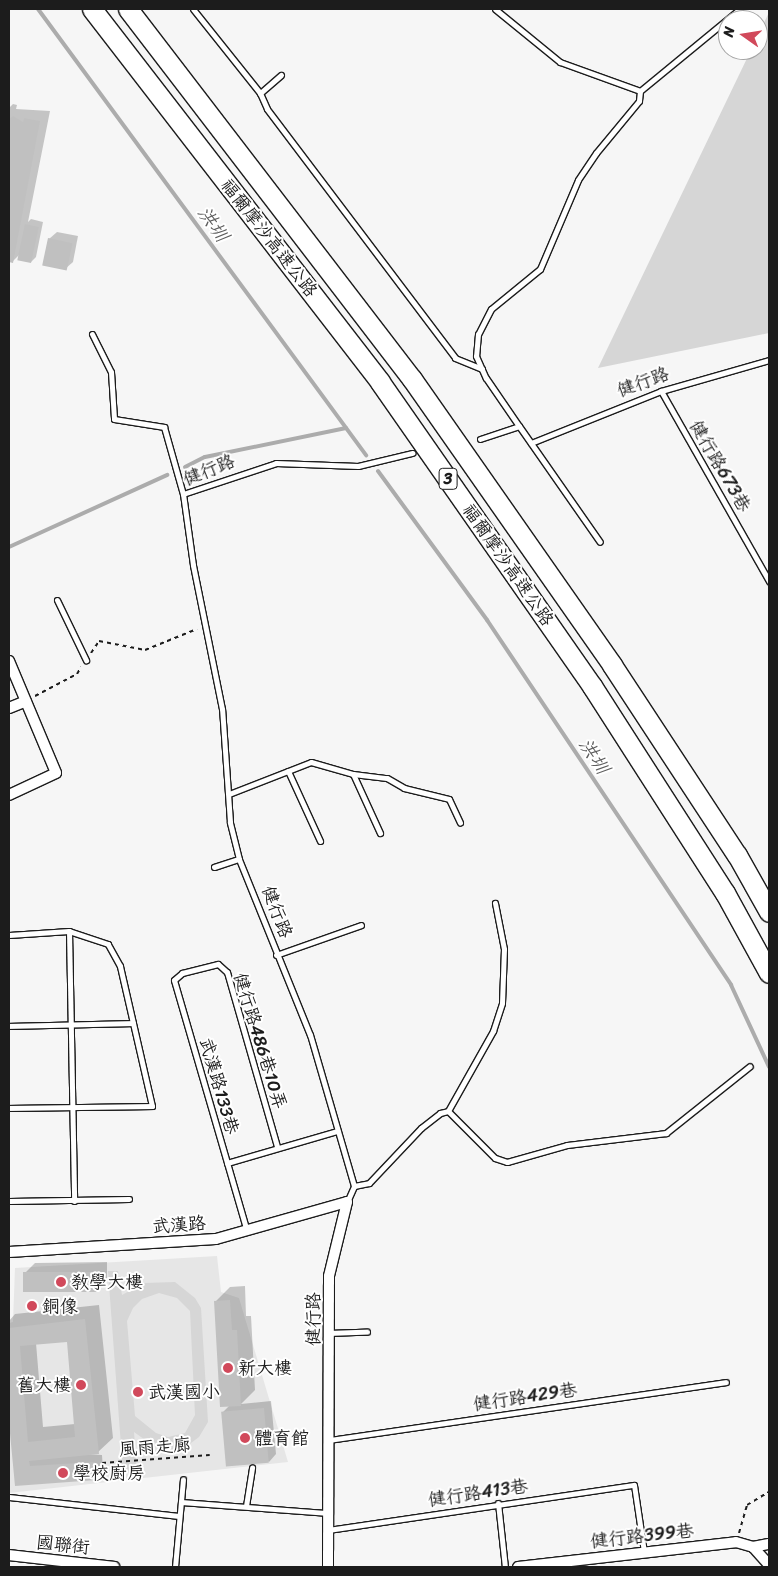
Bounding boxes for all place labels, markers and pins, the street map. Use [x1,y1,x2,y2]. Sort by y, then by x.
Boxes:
place label: 教學大樓 [71,1271,143,1293]
marker: 教學大樓 [55,1276,67,1288]
place label: 銅像 [42,1295,78,1317]
marker: 銅像 [26,1300,38,1312]
place label: 新大樓 [238,1357,292,1379]
marker: 新大樓 [222,1362,234,1374]
place label: 舊大樓 [17,1374,71,1396]
marker: 舊大樓 [75,1379,87,1391]
place label: 武漢國小 [148,1381,220,1403]
marker: 武漢國小 [132,1386,144,1398]
place label: 體育館 [255,1427,309,1449]
marker: 體育館 [239,1432,251,1444]
place label: 學校廚房 [73,1462,145,1484]
marker: 學校廚房 [57,1467,69,1479]

